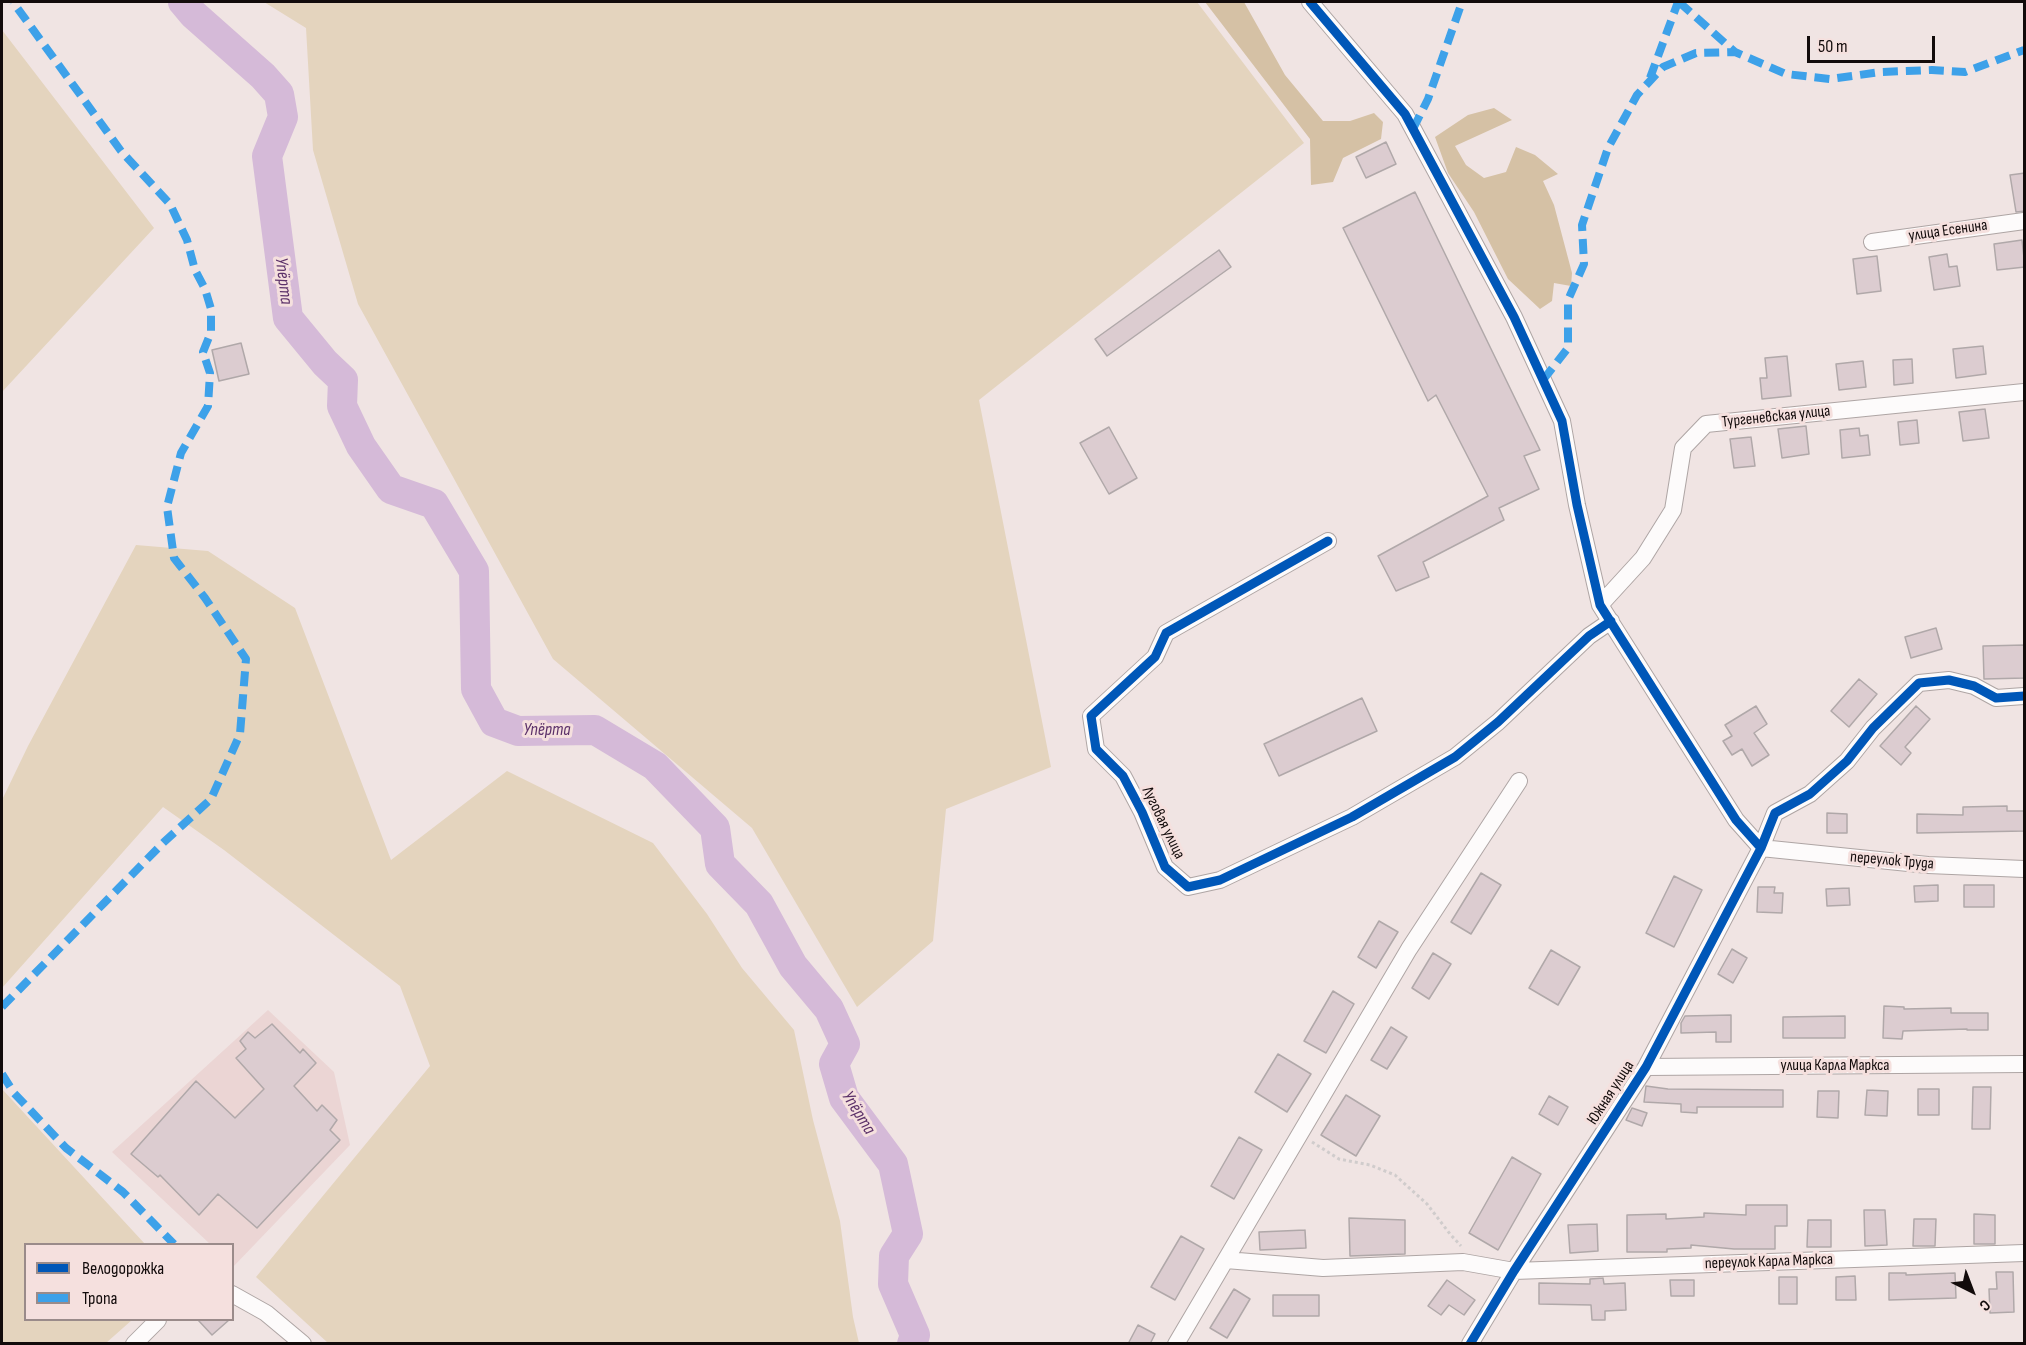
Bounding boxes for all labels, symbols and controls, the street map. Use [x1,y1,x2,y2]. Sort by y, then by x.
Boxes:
scale bar [1810,24,1938,62]
text: 50 m [1818,36,1848,57]
street label: улица Есенина [1907,216,1989,246]
water label: Упёрта [269,256,297,306]
street label: Тургеневская улица [1721,402,1831,432]
water label: Упёрта [523,719,571,741]
street label: Луговая улица [1137,784,1189,862]
street label: переулок Труда [1849,848,1935,874]
street label: улица Карла Маркса [1781,1056,1889,1076]
street label: Южная улица [1583,1058,1639,1128]
water label: Упёрта [836,1087,880,1139]
legend [24,1243,234,1321]
street label: переулок Карла Маркса [1705,1250,1833,1274]
text: Велодорожка [82,1258,164,1279]
north arrow [1942,1261,2002,1321]
text: Тропа [82,1288,118,1309]
text: С [1975,1295,1994,1315]

